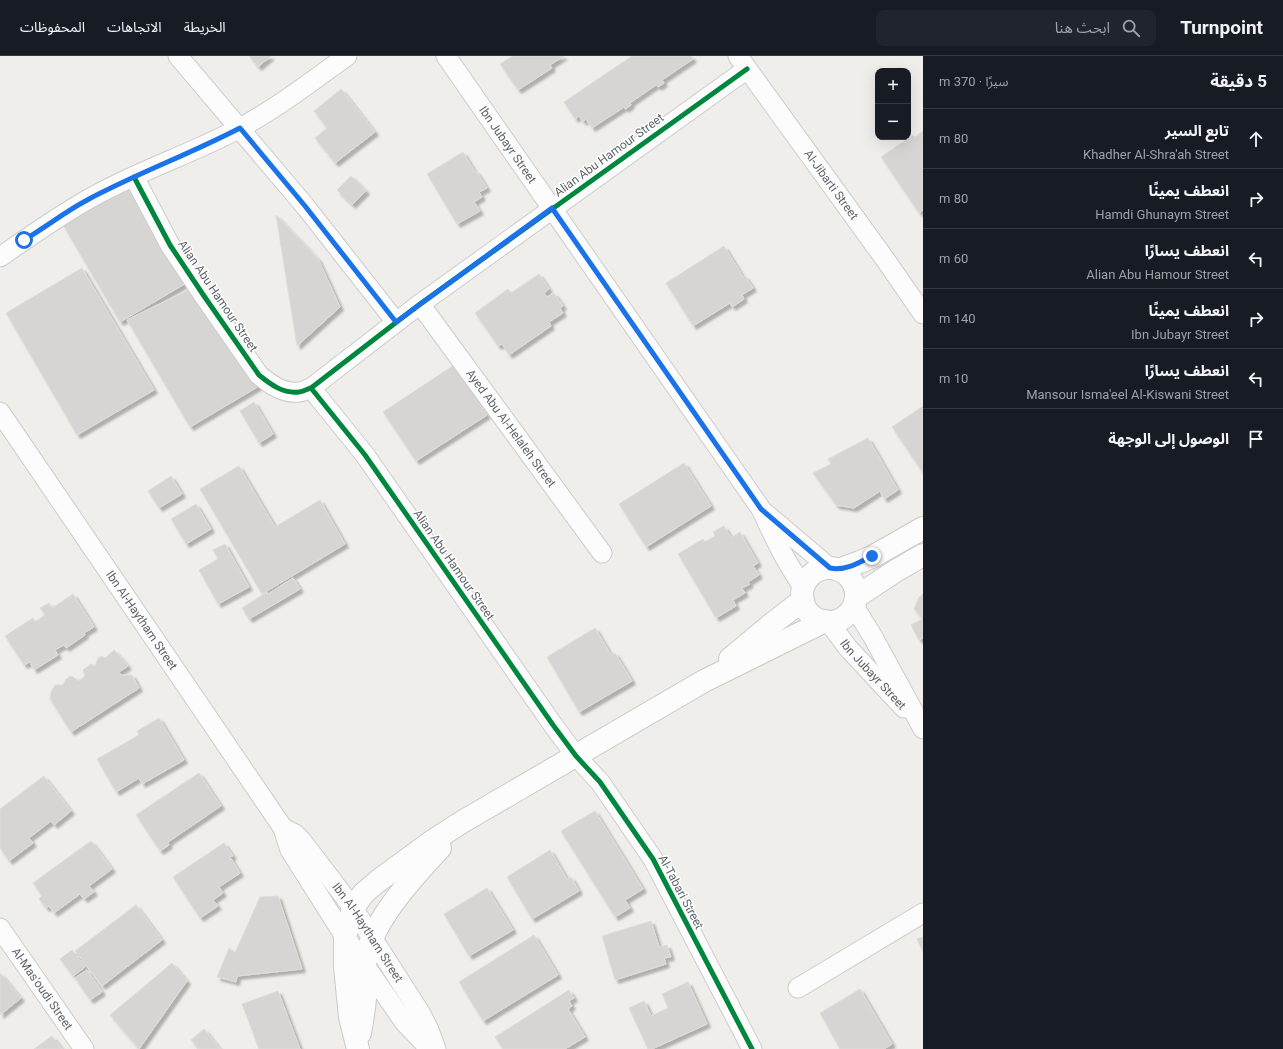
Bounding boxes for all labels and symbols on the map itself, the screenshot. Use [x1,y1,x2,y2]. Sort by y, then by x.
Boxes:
street label: Ibn Jubayr Street [476,103,539,186]
street label: Alian Abu Hamour Street [552,111,666,199]
street label: Al-Jibarti Street [801,147,861,223]
route start [15,231,33,249]
street label: Alian Abu Hamour Street [175,237,261,355]
street label: Ayed Abu Al-Helaleh Street [463,367,559,490]
street label: Alian Abu Hamour Street [410,507,498,623]
route end [863,547,881,565]
street label: Ibn Al-Haytham Street [103,568,180,673]
street label: Ibn Jubayr Street [837,637,909,713]
street label: Al-Tabari Street [656,853,706,932]
street label: Ibn Al-Haytham Street [329,880,406,985]
street label: Al-Mas'oudi Street [9,945,76,1033]

